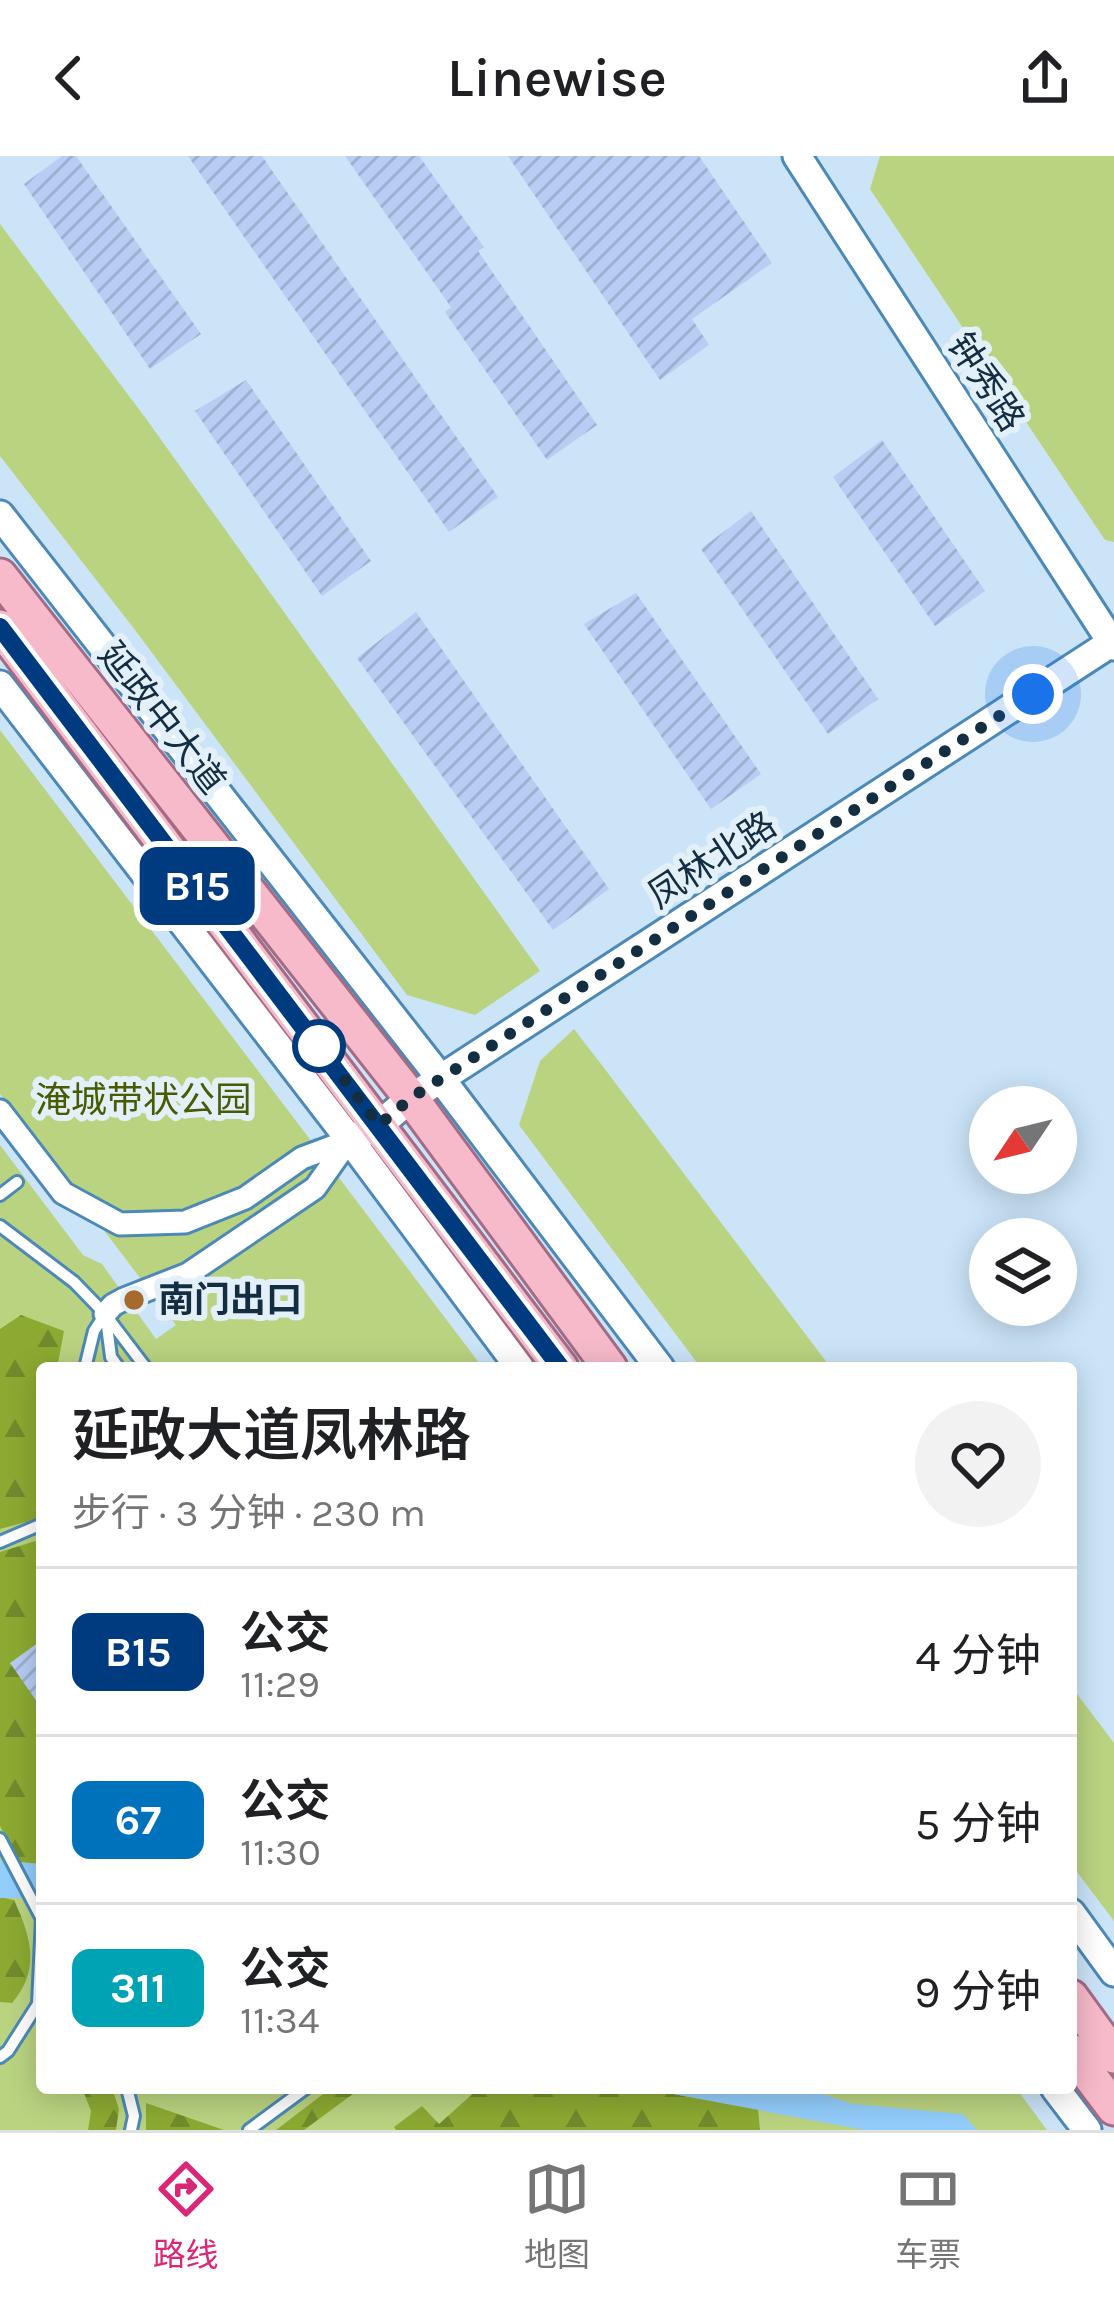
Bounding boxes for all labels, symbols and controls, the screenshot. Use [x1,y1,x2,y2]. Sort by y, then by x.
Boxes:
icon: back [36,45,102,111]
icon: share [1012,45,1078,111]
text: Linewise [447,46,667,110]
street label: 钟秀路 [939,325,1033,439]
street label: 延政中大道 [90,634,234,802]
your location [1003,664,1063,724]
street label: 凤林北路 [640,803,784,917]
line badge: B15 [128,847,266,925]
text: B15 [164,861,230,911]
unlabelled marker [294,1021,344,1071]
park label: 淹城带状公园 [35,1079,251,1121]
north arrow [969,1086,1077,1194]
map controls [969,1086,1077,1326]
button: layers [969,1218,1077,1326]
place label: 南门出口 [158,1279,302,1321]
marker: 南门出口 [121,1287,147,1313]
button: heart [915,1401,1041,1527]
text: 延政大道凤林路 [72,1403,471,1469]
text: 步行 · 3 分钟 · 230 m [72,1490,426,1536]
text: 公交 [240,1607,330,1659]
text: B15 [105,1627,171,1677]
text: 4 分钟 [915,1630,1041,1682]
text: 11:29 [240,1661,320,1707]
text: 公交 [240,1775,330,1827]
text: 67 [115,1795,161,1845]
text: 5 分钟 [915,1798,1041,1850]
text: 11:30 [240,1829,321,1875]
text: 公交 [240,1943,330,1995]
text: 311 [110,1963,166,2013]
text: 9 分钟 [914,1966,1041,2018]
text: 11:34 [240,1997,320,2043]
tab: 路线 [153,2156,219,2276]
tab: 地图 [524,2156,590,2276]
tab: 车票 [895,2156,961,2276]

